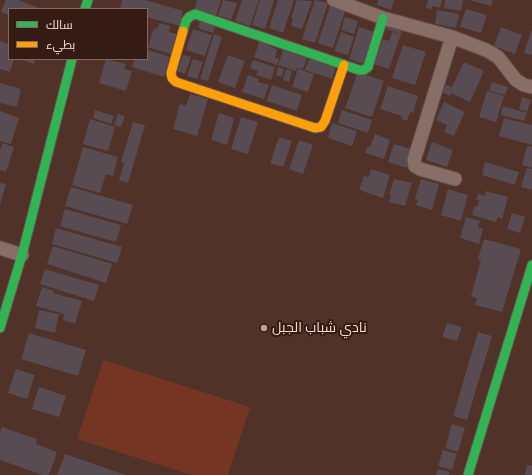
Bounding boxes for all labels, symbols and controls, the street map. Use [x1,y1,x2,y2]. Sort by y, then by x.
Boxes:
legend [8,8,148,60]
text: سالك [46,18,73,32]
text: بطيء [46,38,75,52]
place label: نادي شباب الجبل [272,320,367,336]
marker: نادي شباب الجبل [259,323,269,333]

